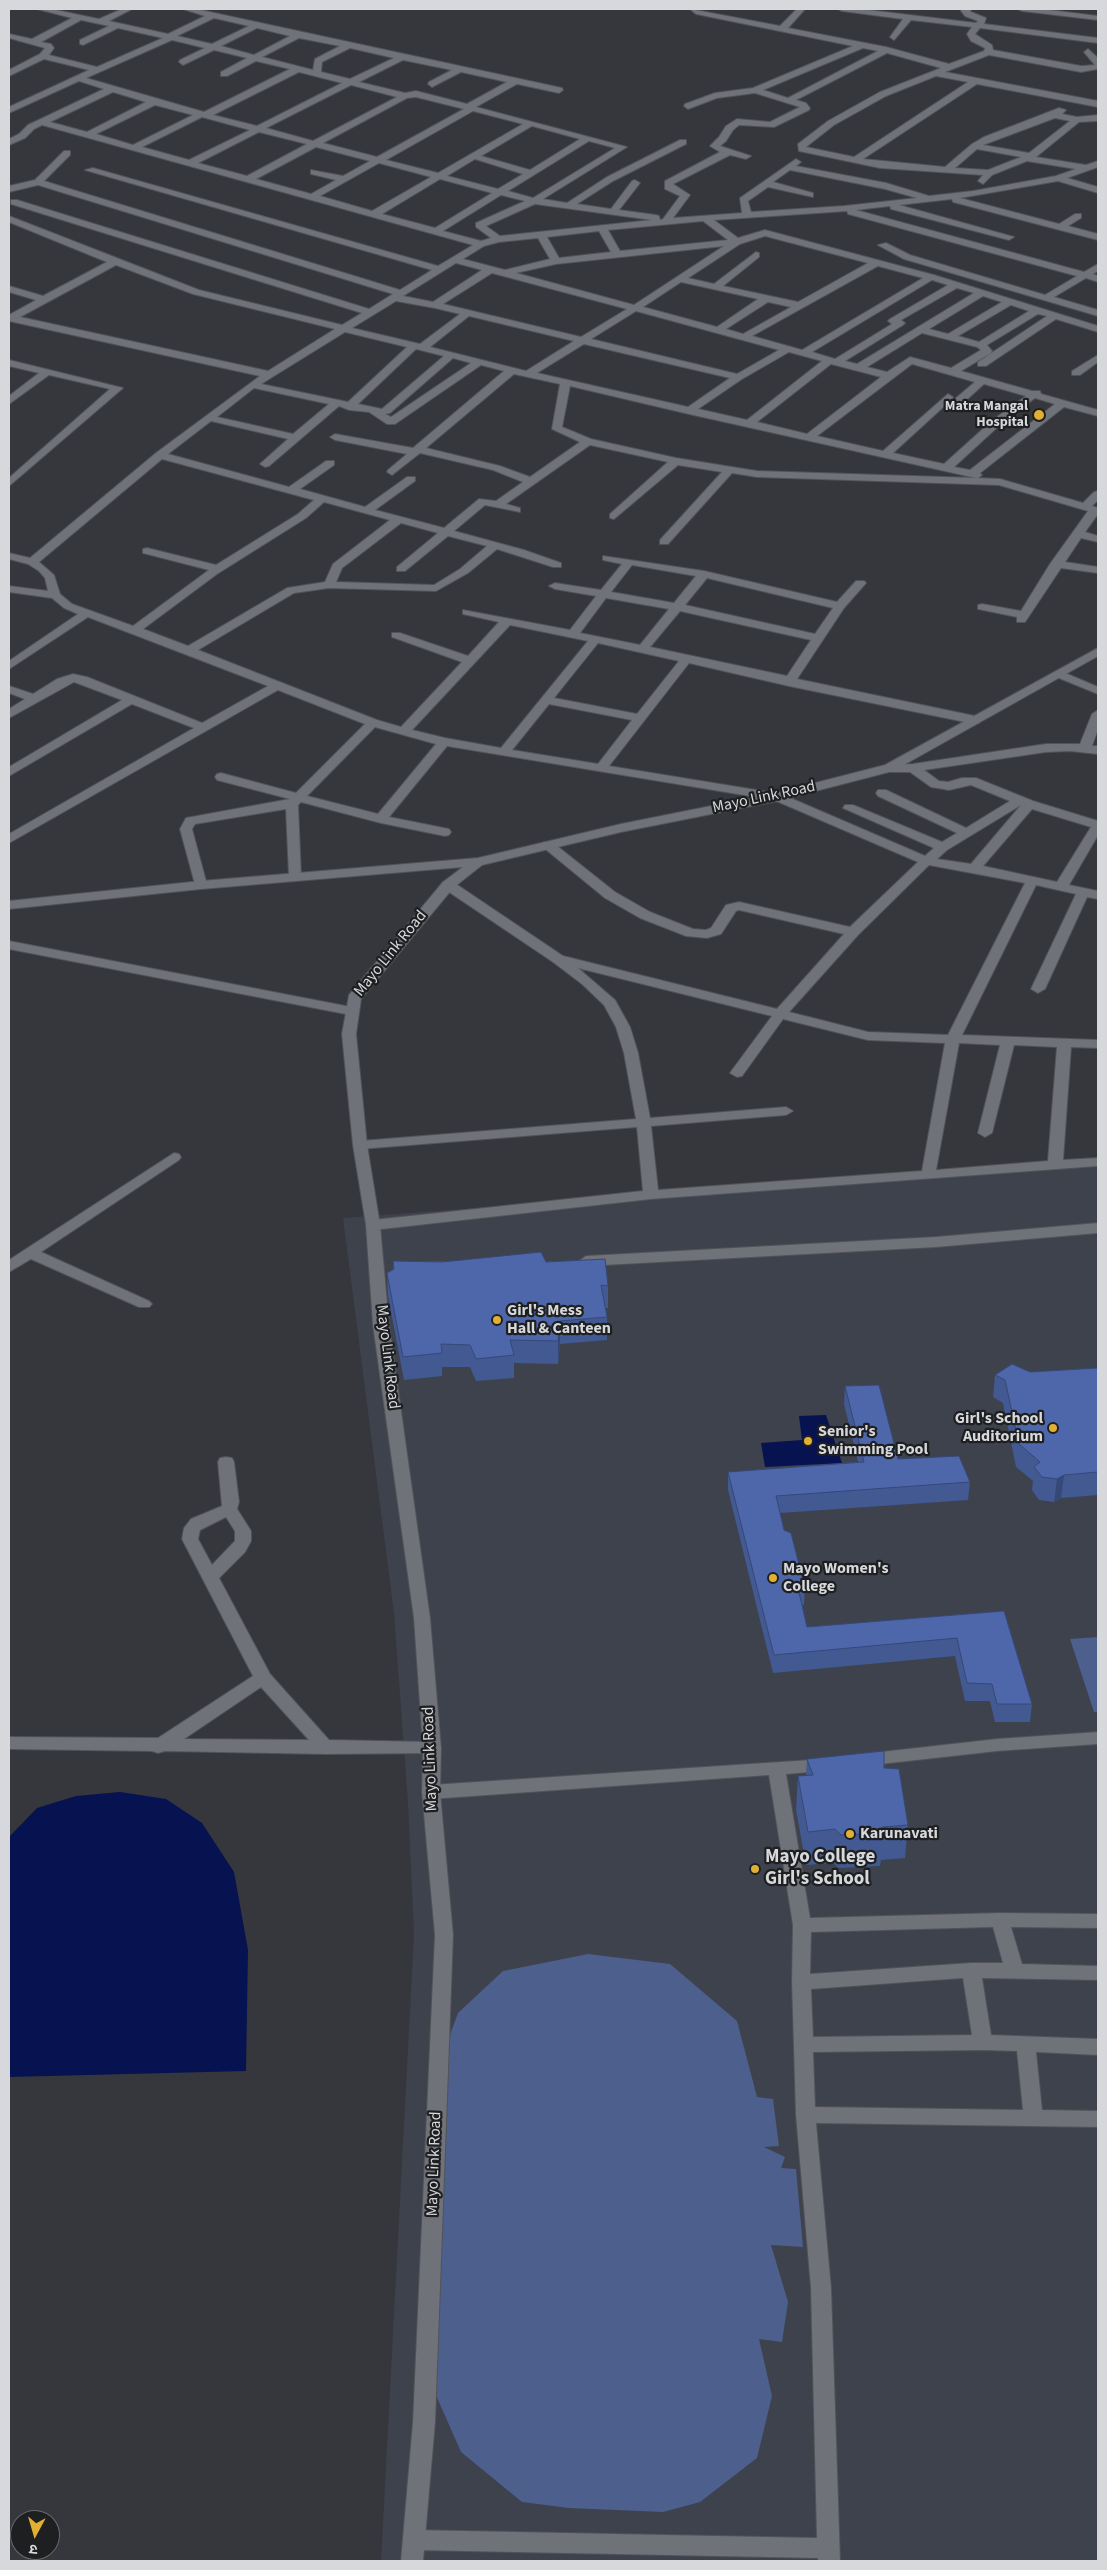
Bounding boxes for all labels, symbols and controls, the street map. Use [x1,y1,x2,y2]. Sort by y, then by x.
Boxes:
place label: Matra Mangal Hospital [945,399,1028,432]
marker: Matra Mangal Hospital [1032,408,1046,422]
street label: Mayo Link Road [711,778,817,818]
street label: Mayo Link Road [351,907,431,1001]
place label: Girl's Mess Hall & Canteen [507,1301,611,1339]
street label: Mayo Link Road [371,1304,403,1410]
marker: Girl's Mess Hall & Canteen [491,1314,503,1326]
place label: Girl's School Auditorium [955,1409,1043,1447]
place label: Senior's Swimming Pool [818,1422,928,1460]
marker: Girl's School Auditorium [1047,1422,1059,1434]
marker: Senior's Swimming Pool [802,1435,814,1447]
place label: Mayo Women's College [783,1559,889,1597]
marker: Mayo Women's College [767,1572,779,1584]
street label: Mayo Link Road [420,1706,442,1812]
place label: Karunavati [860,1824,938,1844]
marker: Karunavati [844,1828,856,1840]
place label: Mayo College Girl's School [765,1847,875,1891]
marker: Mayo College Girl's School [749,1863,761,1875]
street label: Mayo Link Road [424,2111,446,2217]
north arrow [10,2510,60,2560]
text: उ [28,2539,39,2559]

